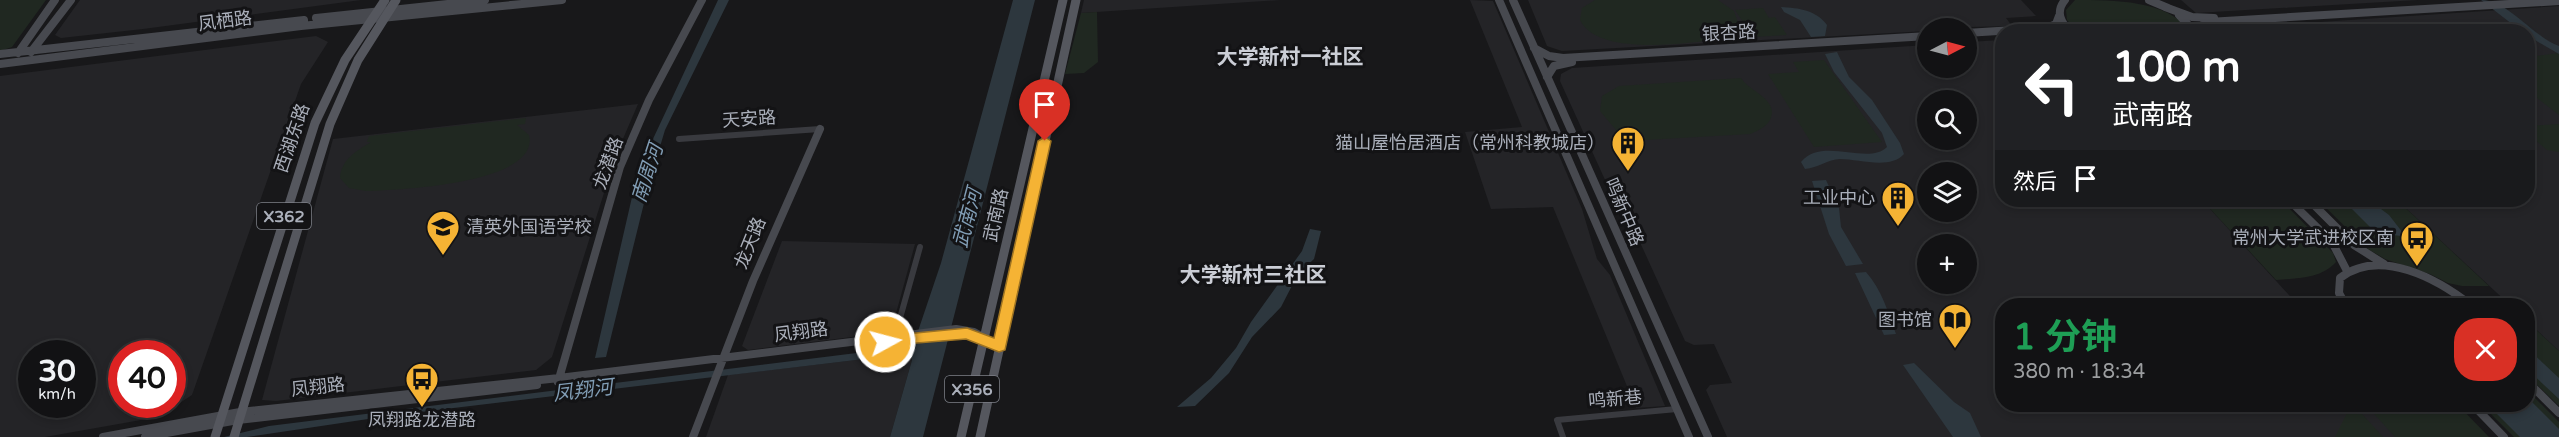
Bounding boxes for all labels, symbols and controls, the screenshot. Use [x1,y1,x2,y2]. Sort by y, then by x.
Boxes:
street label: 凤栖路 [197,7,253,35]
north arrow [1917,18,1977,78]
map controls [1917,18,1977,294]
street label: 银杏路 [1701,21,1757,45]
text: 100 m [2112,42,2241,93]
district label: 大学新村一社区 [1217,45,1364,70]
icon: left [2013,48,2091,126]
pin [1019,79,1070,141]
icon: arrive [1028,88,1061,121]
button: search [1917,90,1977,150]
text: 武南路 [2112,99,2193,132]
street label: 西湖东路 [270,100,314,176]
street label: 天安路 [721,106,777,132]
building icon: 猫山屋怡居酒店（常州科教城店） [1610,125,1646,172]
place label: 猫山屋怡居酒店（常州科教城店） [1335,132,1605,154]
street label: 龙潜路 [588,134,628,192]
water label: 南周河 [627,137,670,206]
button: layers [1917,162,1977,222]
icon: arrive [2069,162,2102,195]
text: 然后 [2013,169,2057,195]
street label: 鸣新中路 [1600,175,1648,249]
building icon: 工业中心 [1880,180,1916,227]
water label: 武南河 [949,182,988,250]
street label: 武南路 [979,186,1013,244]
place label: 工业中心 [1803,187,1875,209]
road number: X362 [257,203,311,229]
school or university icon: 清英外国语学校 [425,209,461,256]
street label: 龙天路 [730,214,770,272]
place label: 清英外国语学校 [466,216,592,238]
bus stop icon: 常州大学武进校区南 [2399,220,2435,267]
place label: 常州大学武进校区南 [2232,227,2394,249]
button: + [1917,234,1977,294]
district label: 大学新村三社区 [1180,263,1327,288]
library icon: 图书馆 [1937,302,1973,349]
place label: 图书馆 [1878,309,1932,331]
position arrow [853,310,917,374]
text: 1 分钟 [2013,316,2117,359]
street label: 凤翔路 [773,318,829,346]
button: close [2454,318,2517,381]
speed limit sign: 40 [108,340,186,418]
text: 30 [38,353,76,390]
text: 380 m · 18:34 [2013,360,2145,384]
bus stop icon: 凤翔路龙潜路 [404,361,440,408]
street label: 凤翔路 [290,373,346,401]
water label: 凤翔河 [552,375,618,407]
road number: X356 [945,376,999,402]
text: km/h [38,385,76,403]
street label: 鸣新巷 [1587,386,1643,412]
place label: 凤翔路龙潜路 [368,409,476,431]

